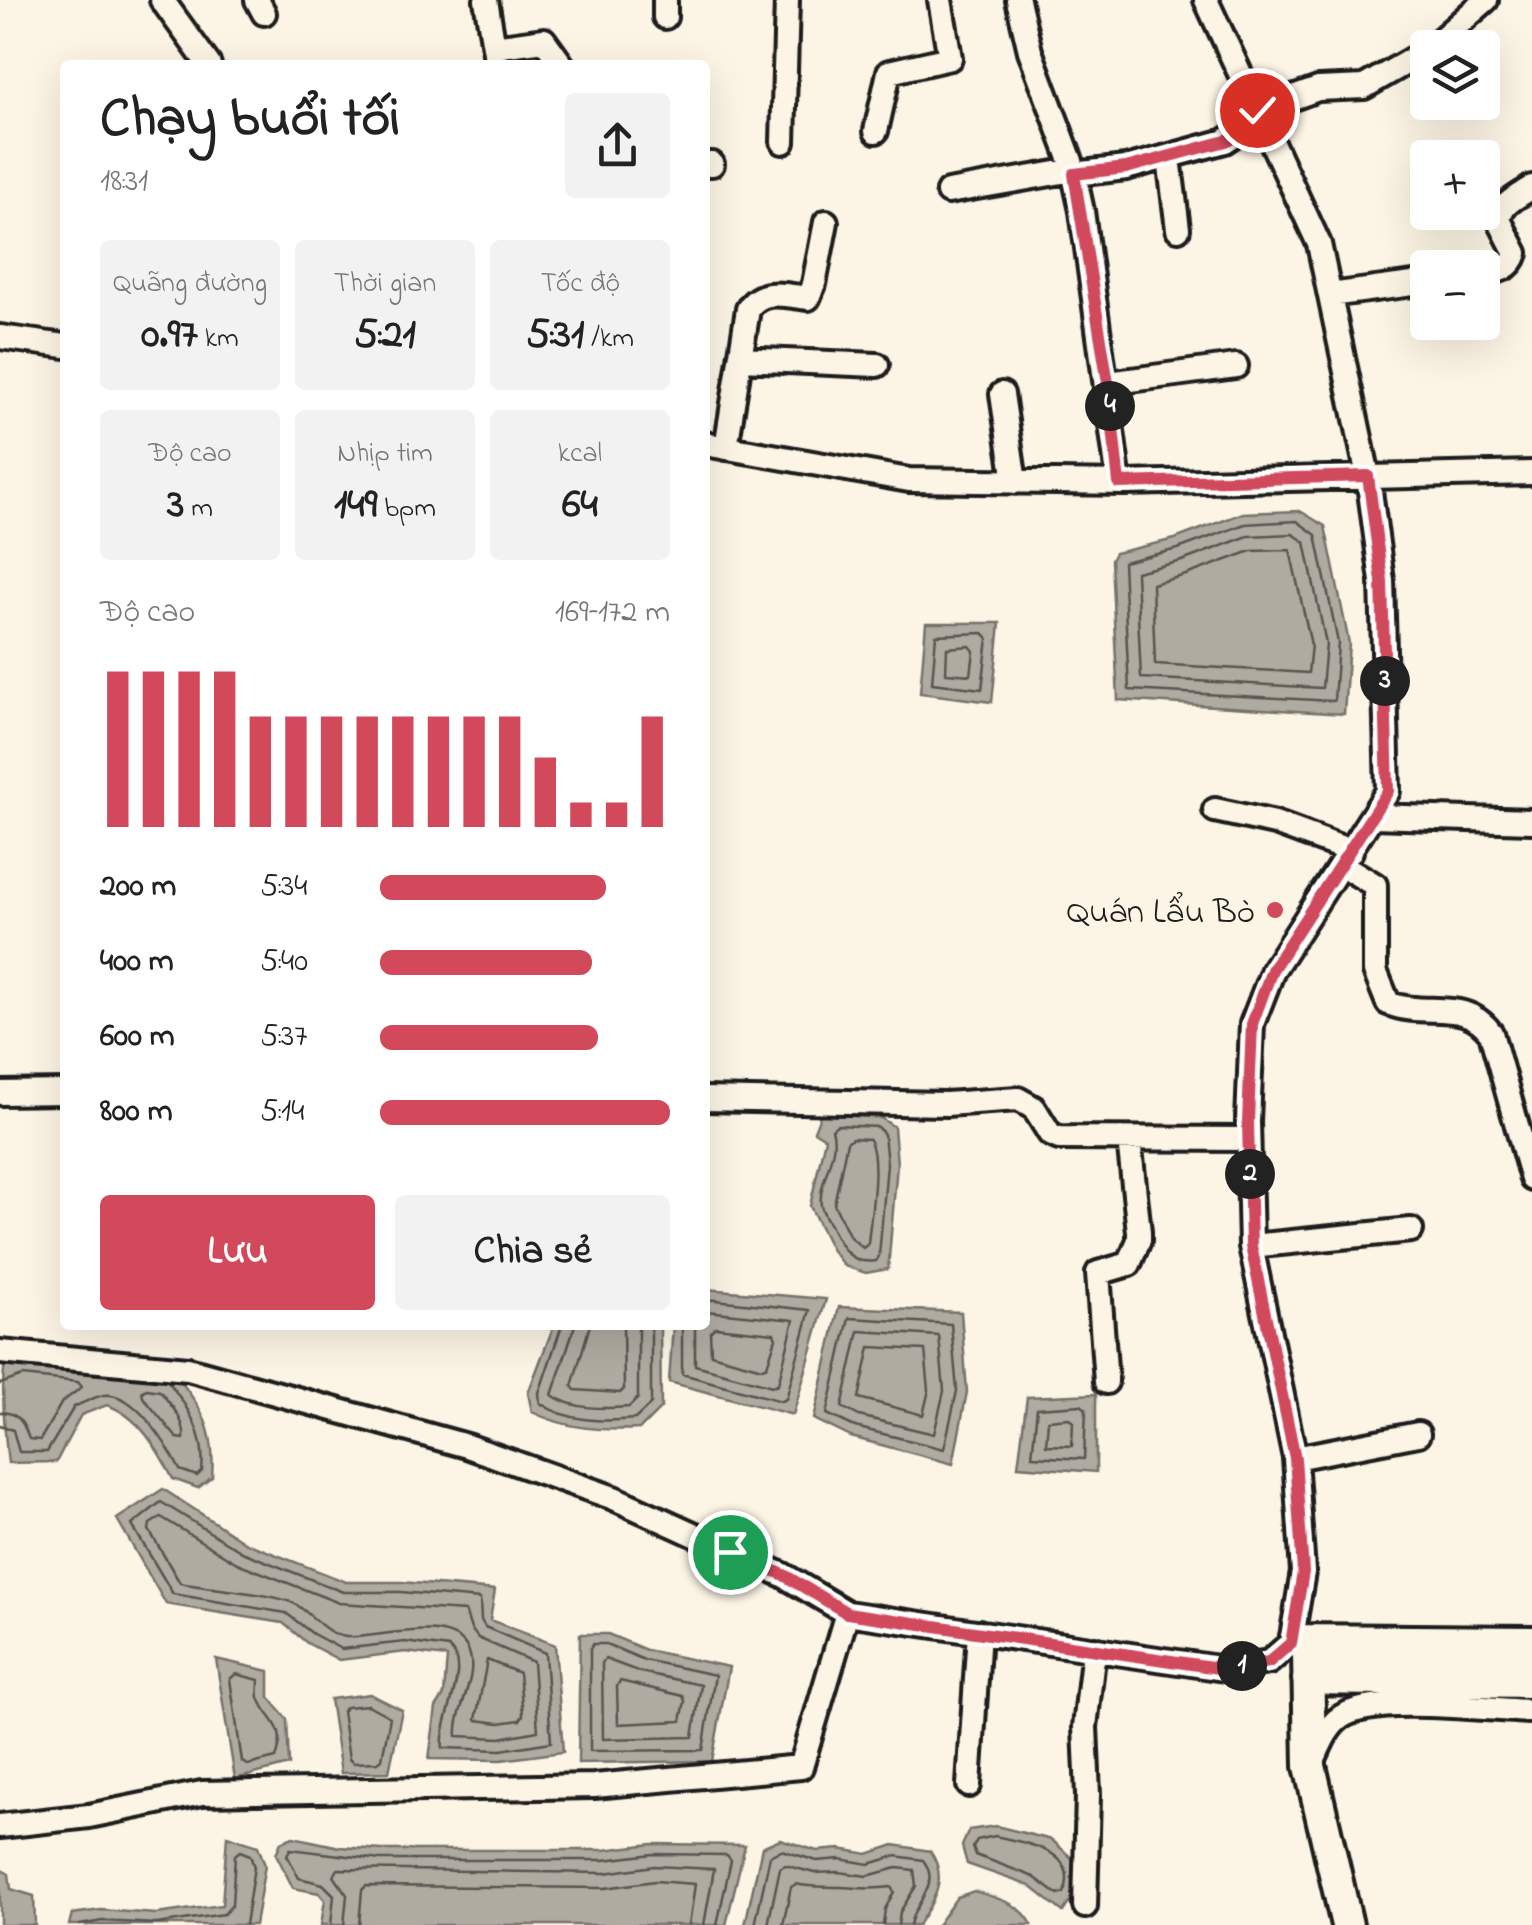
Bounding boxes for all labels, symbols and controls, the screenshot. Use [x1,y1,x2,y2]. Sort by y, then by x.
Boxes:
map controls [1410,30,1500,340]
button: layers [1410,30,1500,120]
pin [1215,68,1300,153]
text: Chạy buổi tối [100,81,400,161]
icon: check [1230,83,1285,138]
button: share [565,93,670,198]
button: + [1410,140,1500,230]
text: 18:31 [100,159,148,206]
button: − [1410,250,1500,340]
text: Quãng đường [113,264,267,305]
text: Thời gian [334,264,436,305]
text: Tốc độ [541,264,619,305]
text: 0.97 [141,305,198,366]
text: 5:21 [354,305,416,366]
text: 5:31 [526,305,584,366]
text: km [198,319,239,360]
text: /km [584,319,634,360]
pin: 4 [1085,381,1135,431]
text: 4 [1104,385,1116,426]
text: Độ cao [148,434,232,475]
text: Nhịp tim [337,434,433,475]
text: kcal [558,434,602,475]
text: 3 [167,475,184,536]
text: 149 [334,475,377,536]
text: 64 [562,475,598,536]
text: m [184,489,213,530]
text: bpm [377,489,436,530]
text: Độ cao [100,590,195,637]
text: 169–172 m [555,590,670,637]
pin: 3 [1360,656,1410,706]
text: 3 [1379,660,1391,701]
text: 200 m [100,864,176,911]
text: 5:34 [260,864,307,911]
place label: Quán Lẩu Bò [1067,888,1255,939]
marker: Quán Lẩu Bò [1264,899,1286,921]
text: 400 m [100,939,174,986]
text: 5:40 [260,939,308,986]
text: 600 m [100,1014,175,1061]
text: 5:37 [260,1014,307,1061]
text: 800 m [100,1089,172,1136]
text: 5:14 [260,1089,304,1136]
pin: 2 [1225,1149,1275,1199]
text: 2 [1243,1153,1257,1194]
button: Lưu [100,1195,375,1310]
button: Chia sẻ [395,1195,670,1310]
pin [688,1510,773,1595]
icon: arrive [703,1525,758,1580]
pin: 1 [1217,1641,1267,1691]
text: 1 [1238,1645,1246,1686]

